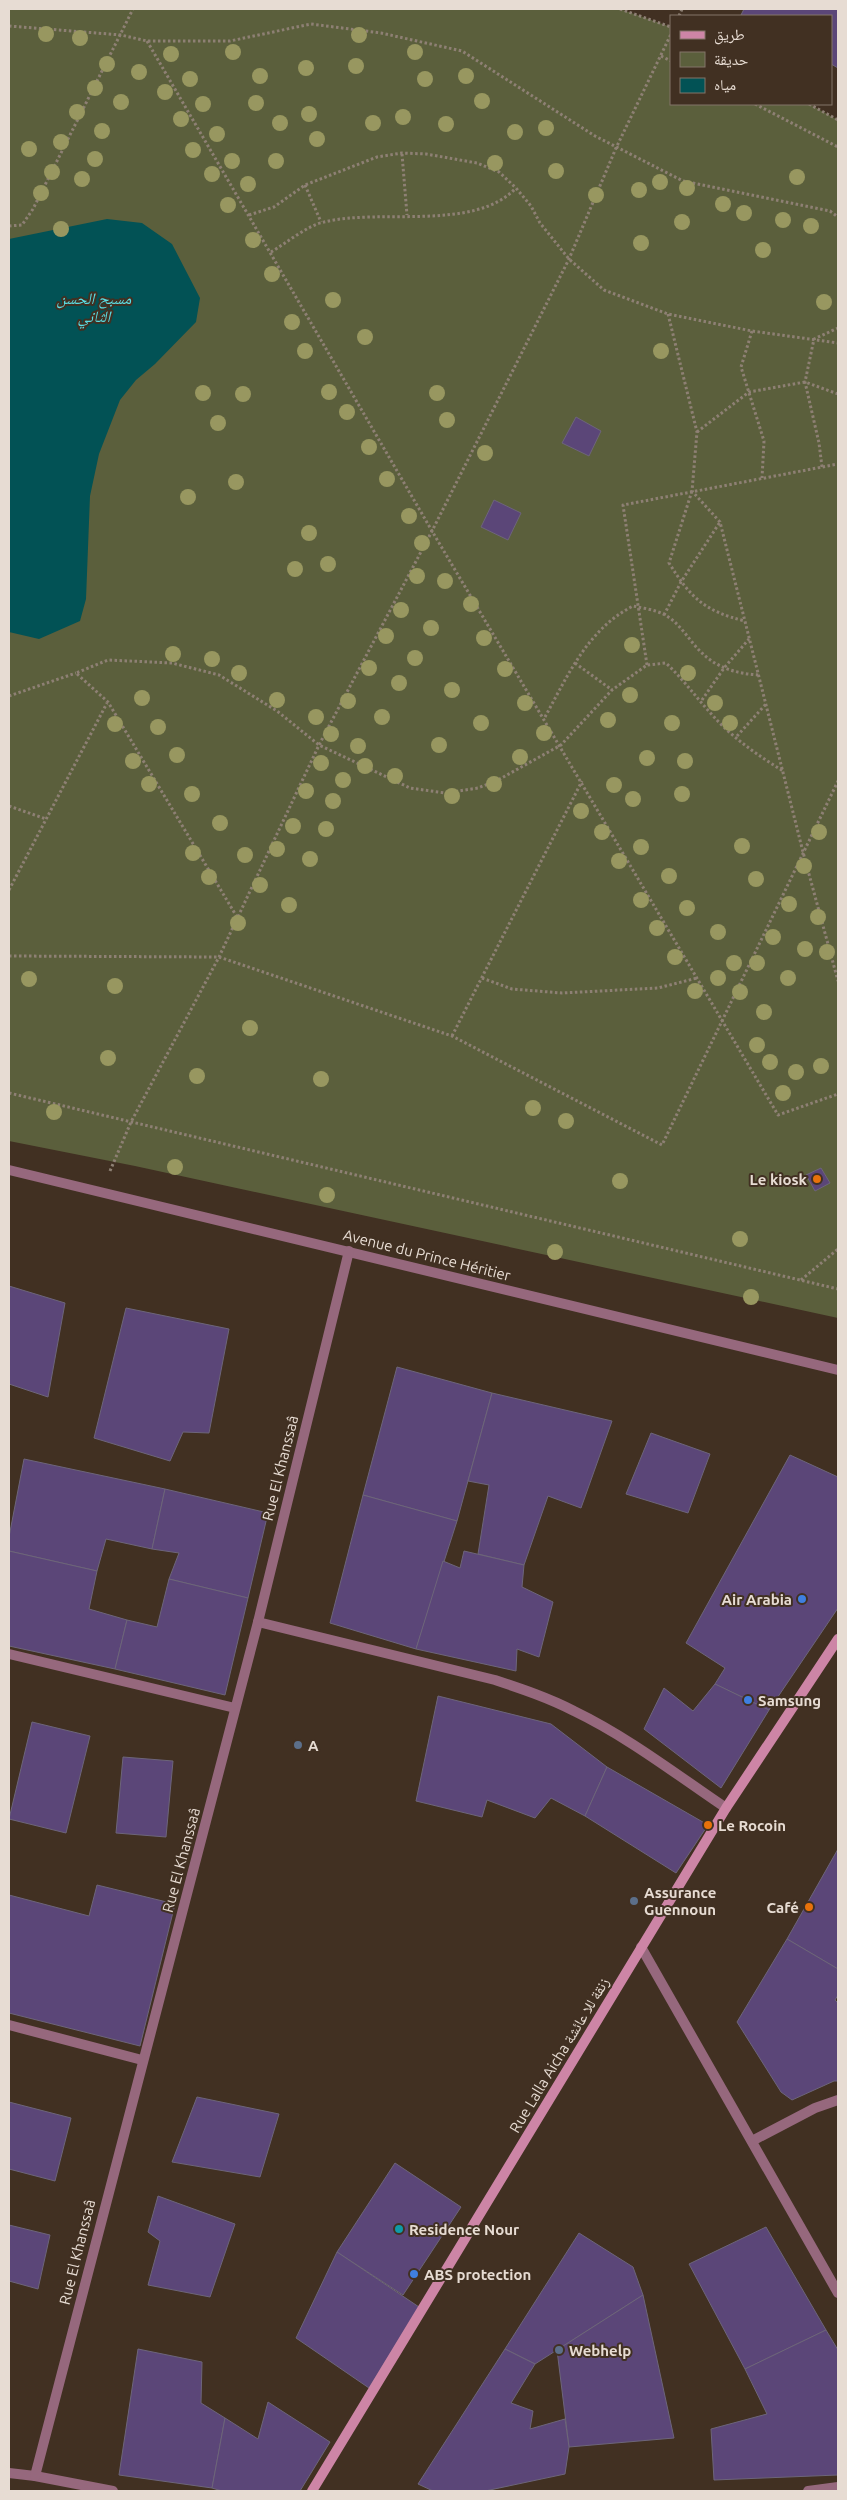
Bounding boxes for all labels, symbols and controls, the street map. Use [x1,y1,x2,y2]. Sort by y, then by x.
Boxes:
legend [670,15,832,105]
text: طريق [714,26,745,45]
text: حديقة [714,51,749,68]
text: مياه [714,76,736,93]
water label: مسبح الحسن الثاني [57,289,132,329]
place label: Le kiosk [749,1171,808,1188]
marker: Le kiosk [811,1173,823,1185]
street label: Avenue du Prince Héritier [342,1226,513,1284]
street label: Rue El Khanssaâ [259,1414,301,1522]
place label: Air Arabia [722,1591,792,1608]
marker: Air Arabia [796,1593,808,1605]
place label: Samsung [758,1692,821,1709]
marker: Samsung [742,1694,754,1706]
place label: A [308,1737,319,1754]
marker: A [292,1739,304,1751]
street label: Rue El Khanssaâ [159,1806,203,1914]
place label: Le Rocoin [718,1817,786,1834]
marker: Le Rocoin [702,1819,714,1831]
place label: Assurance Guennoun [644,1884,716,1918]
marker: Assurance Guennoun [628,1895,640,1907]
place label: Café [766,1899,799,1916]
marker: Café [803,1901,815,1913]
street label: Rue Lalla Aicha زنقة للا عائشة [506,1974,613,2136]
street label: Rue El Khanssaâ [56,2198,98,2306]
place label: Residence Nour [409,2221,520,2238]
marker: Residence Nour [393,2223,405,2235]
place label: ABS protection [424,2266,531,2283]
marker: ABS protection [408,2268,420,2280]
place label: Webhelp [569,2342,631,2359]
marker: Webhelp [553,2344,565,2356]

